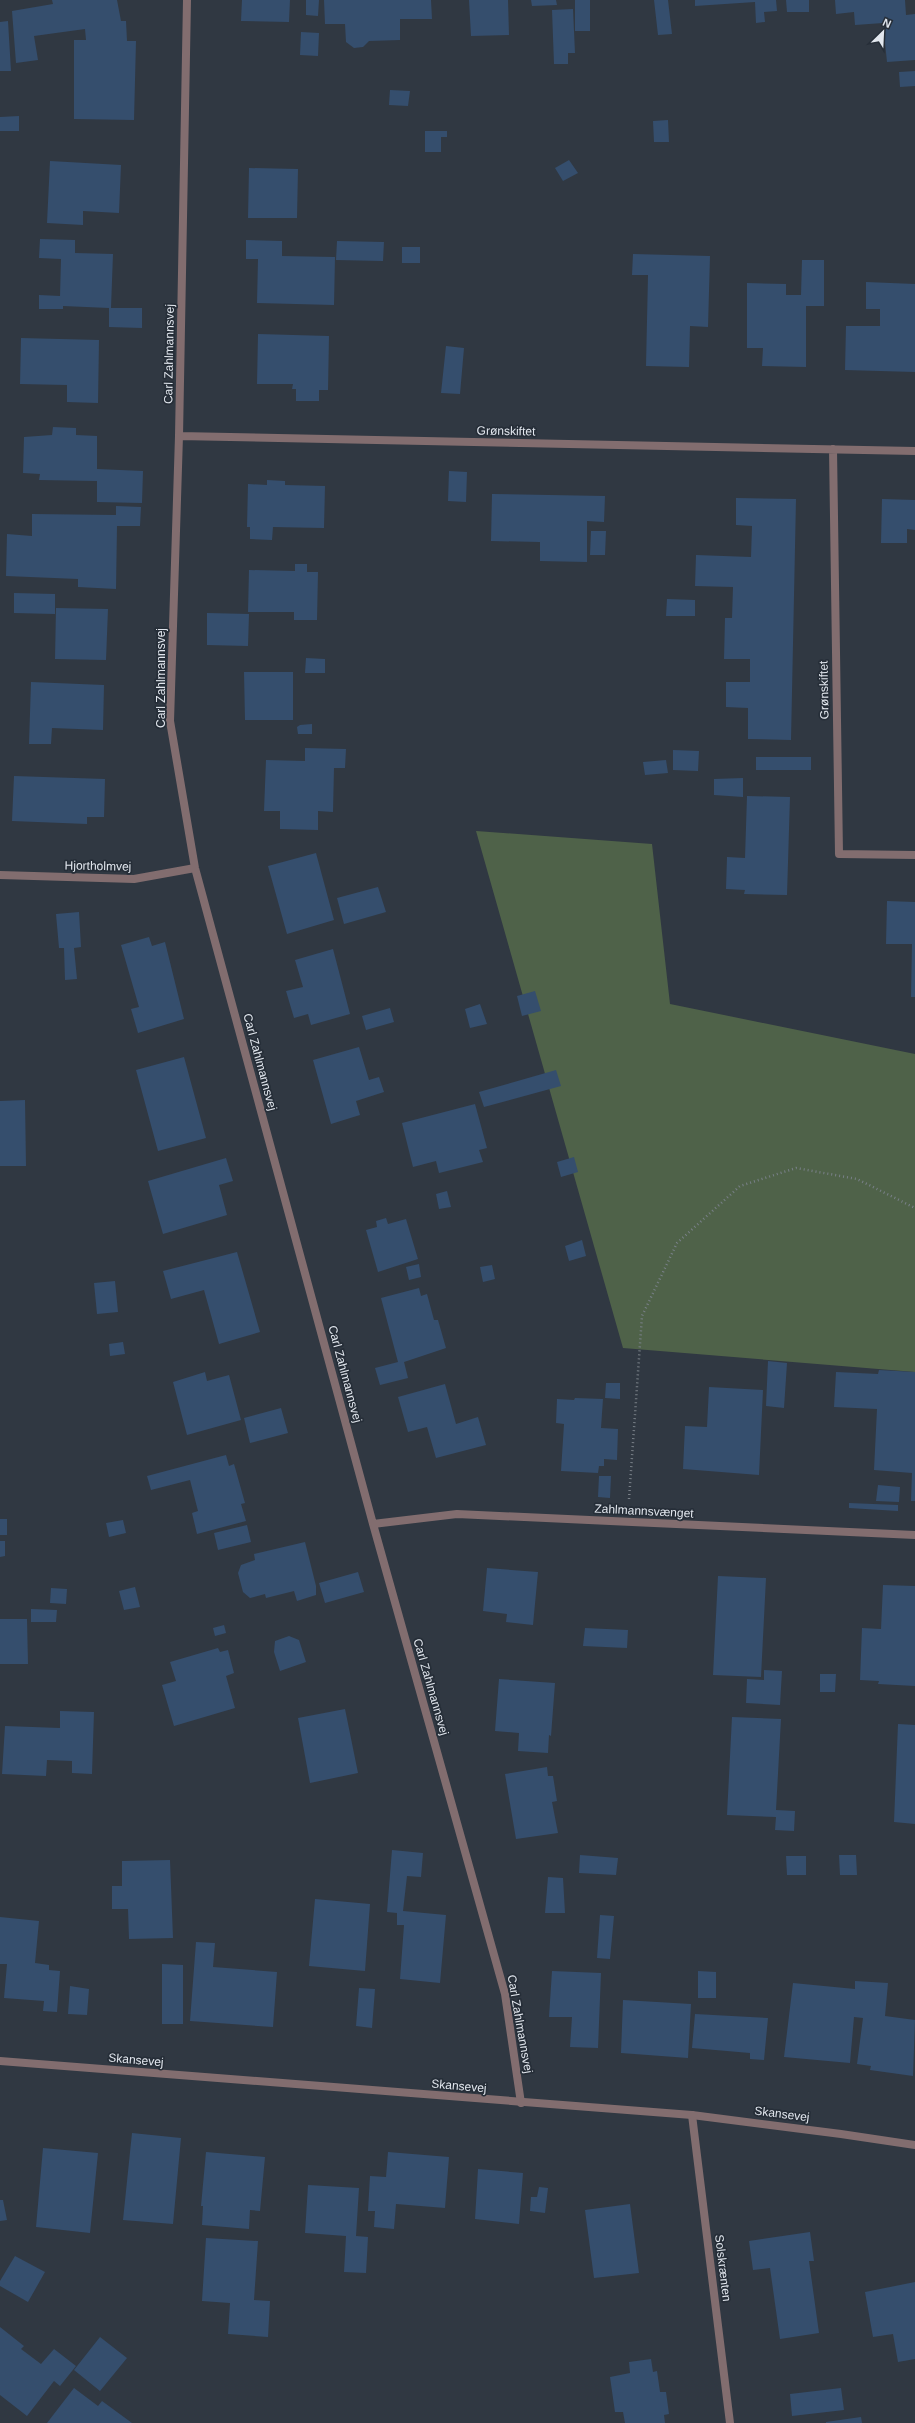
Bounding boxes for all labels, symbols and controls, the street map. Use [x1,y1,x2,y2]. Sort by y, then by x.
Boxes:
north arrow [863,12,903,52]
text: N [881,16,893,30]
street label: Carl Zahlmannsvej [161,304,177,404]
street label: Grønskiftet [477,423,536,439]
street label: Carl Zahlmannsvej [154,628,168,728]
street label: Grønskiftet [816,660,832,719]
street label: Hjortholmvej [65,858,131,874]
street label: Carl Zahlmannsvej [240,1012,280,1112]
street label: Carl Zahlmannsvej [325,1324,365,1424]
street label: Zahlmannsvænget [594,1501,695,1521]
street label: Carl Zahlmannsvej [410,1637,452,1737]
street label: Carl Zahlmannsvej [504,1974,536,2074]
street label: Skansevej [108,2051,164,2069]
street label: Skansevej [431,2077,487,2095]
street label: Skansevej [754,2104,810,2124]
street label: Solskrænten [712,2234,734,2302]

